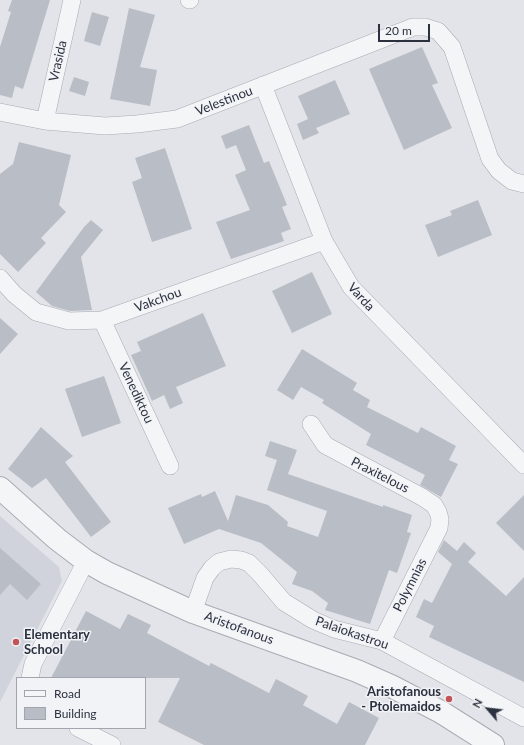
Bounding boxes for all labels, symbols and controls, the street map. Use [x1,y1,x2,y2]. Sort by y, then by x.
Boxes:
scale bar [380,16,432,42]
text: 20 m [385,23,412,38]
street label: Vrasida [46,39,70,83]
street label: Velestinou [193,83,255,119]
street label: Varda [344,280,378,314]
street label: Vakchou [132,284,184,316]
street label: Venediktou [115,360,157,426]
street label: Praxitelous [348,454,412,496]
street label: Polymnias [390,556,430,614]
street label: Aristofanous [202,608,276,648]
street label: Palaiokastrou [313,613,391,653]
place label: Elementary School [24,627,90,658]
marker: Elementary School [11,637,21,647]
legend [16,677,146,729]
place label: Aristofanous - Ptolemaidos [361,684,441,715]
text: Road [54,686,81,701]
north arrow [468,689,508,729]
marker: Aristofanous - Ptolemaidos [444,694,454,704]
text: N [469,696,485,710]
text: Building [54,706,97,721]

